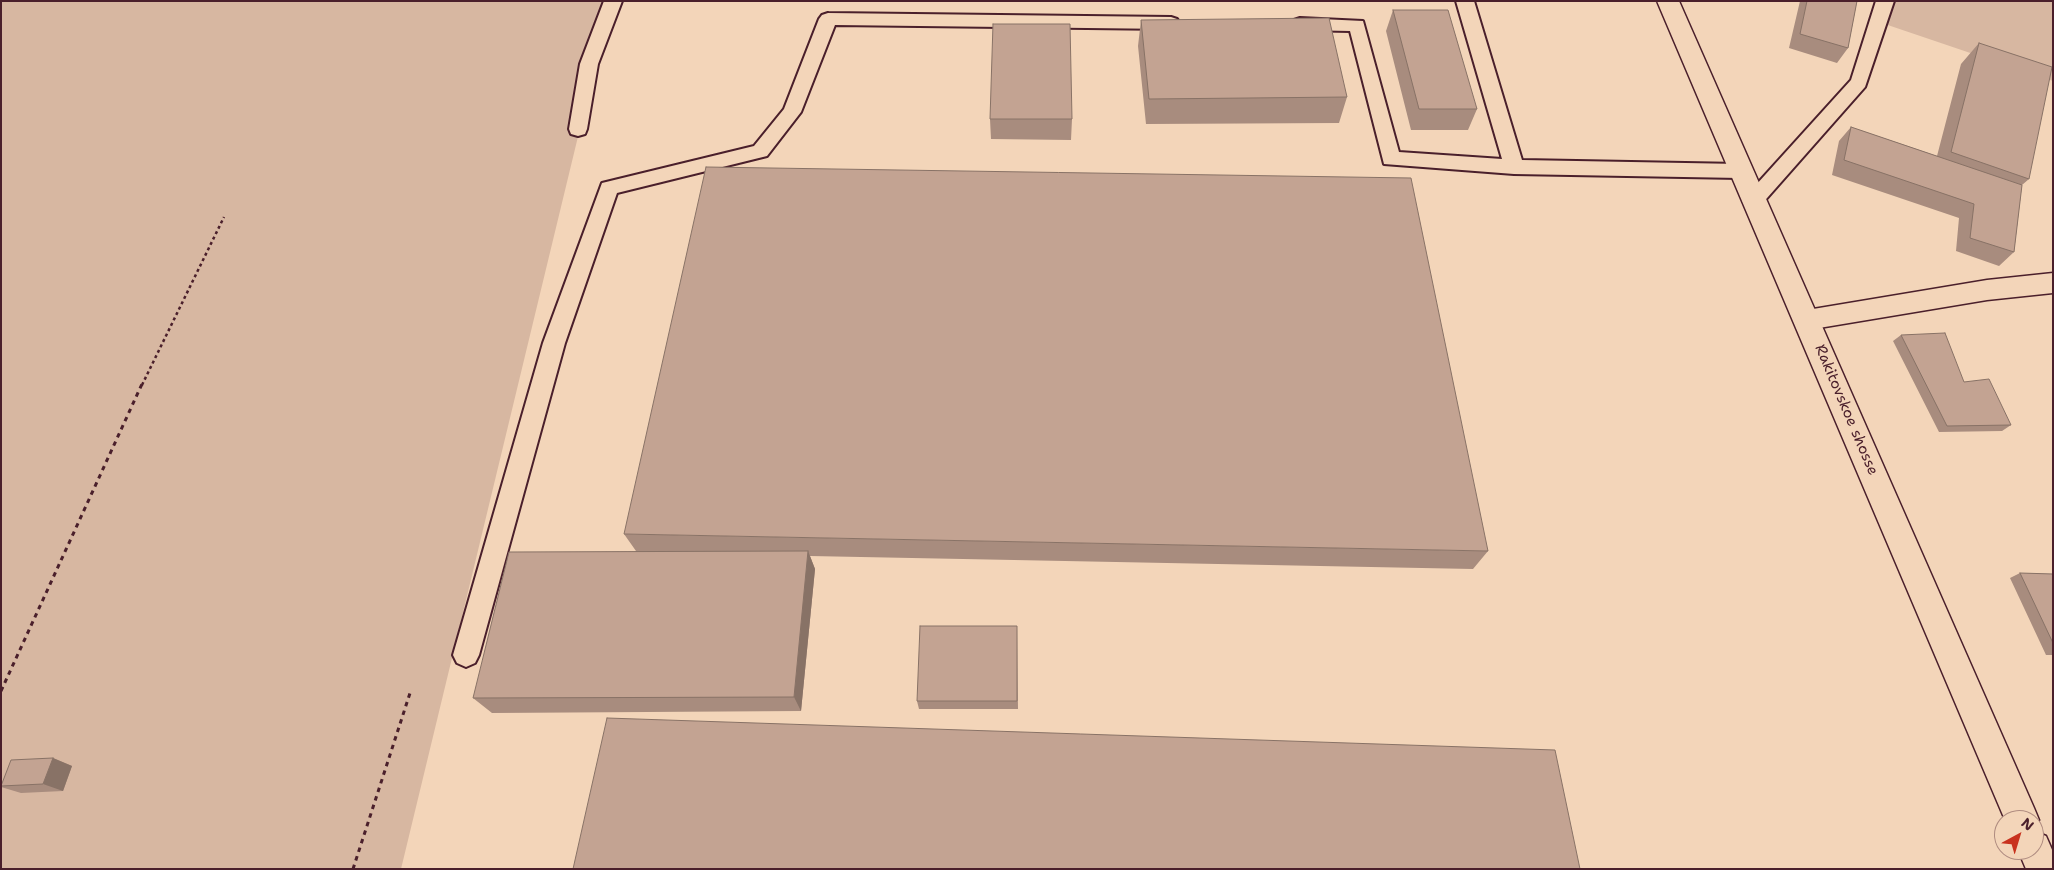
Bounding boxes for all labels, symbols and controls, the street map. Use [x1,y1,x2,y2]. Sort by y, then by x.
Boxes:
street label: Rakitovskoe shosse [1810,342,1882,478]
north arrow [1994,810,2044,860]
text: N [2018,814,2038,835]

